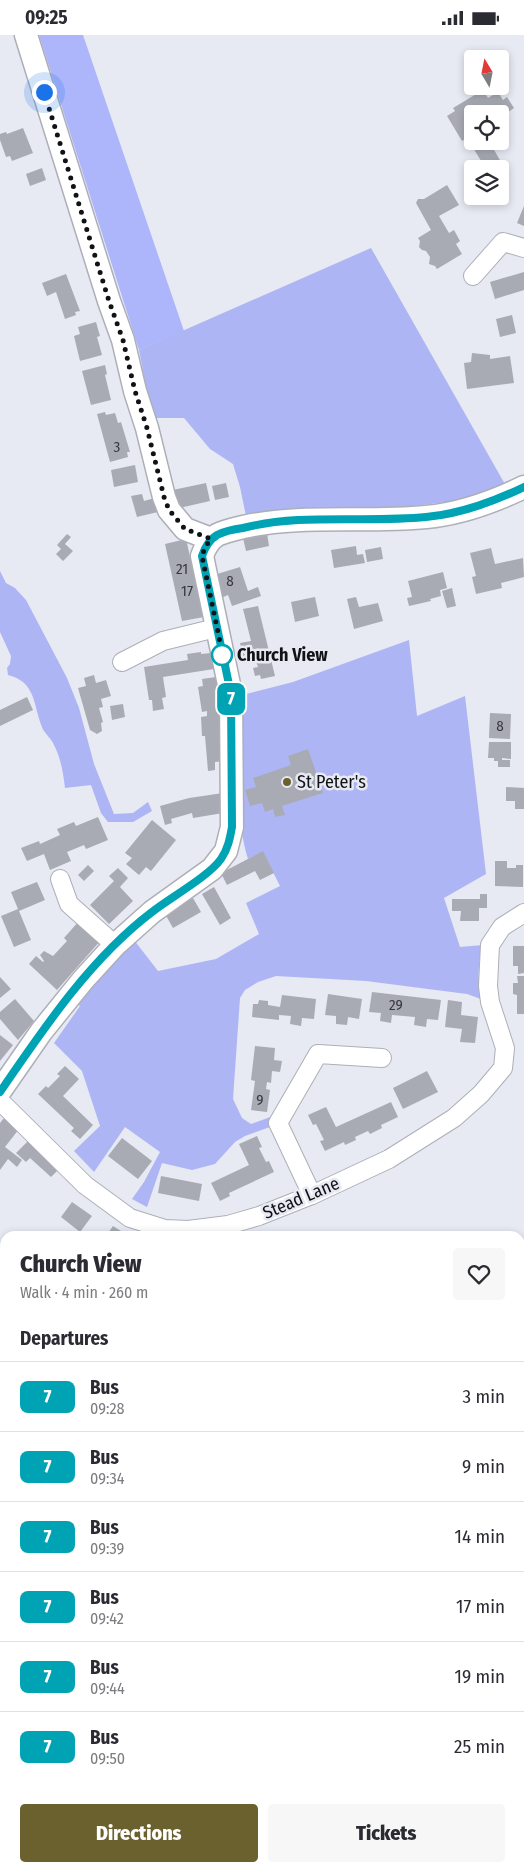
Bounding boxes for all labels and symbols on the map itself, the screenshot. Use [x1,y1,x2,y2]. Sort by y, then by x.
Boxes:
north arrow [464,50,509,95]
your location [32,80,57,105]
house number: 3 [114,438,121,456]
house number: 21 [176,560,188,578]
house number: 8 [226,572,234,590]
house number: 17 [181,582,193,600]
marker: Church View [211,644,233,666]
place label: Church View [237,644,328,666]
line badge: 7 [215,683,247,715]
house number: 8 [496,717,504,735]
place label: St Peter's [297,771,366,793]
marker: St Peter's [281,776,293,788]
house number: 29 [389,996,403,1014]
house number: 9 [256,1091,264,1109]
street label: Stead Lane [259,1172,343,1224]

